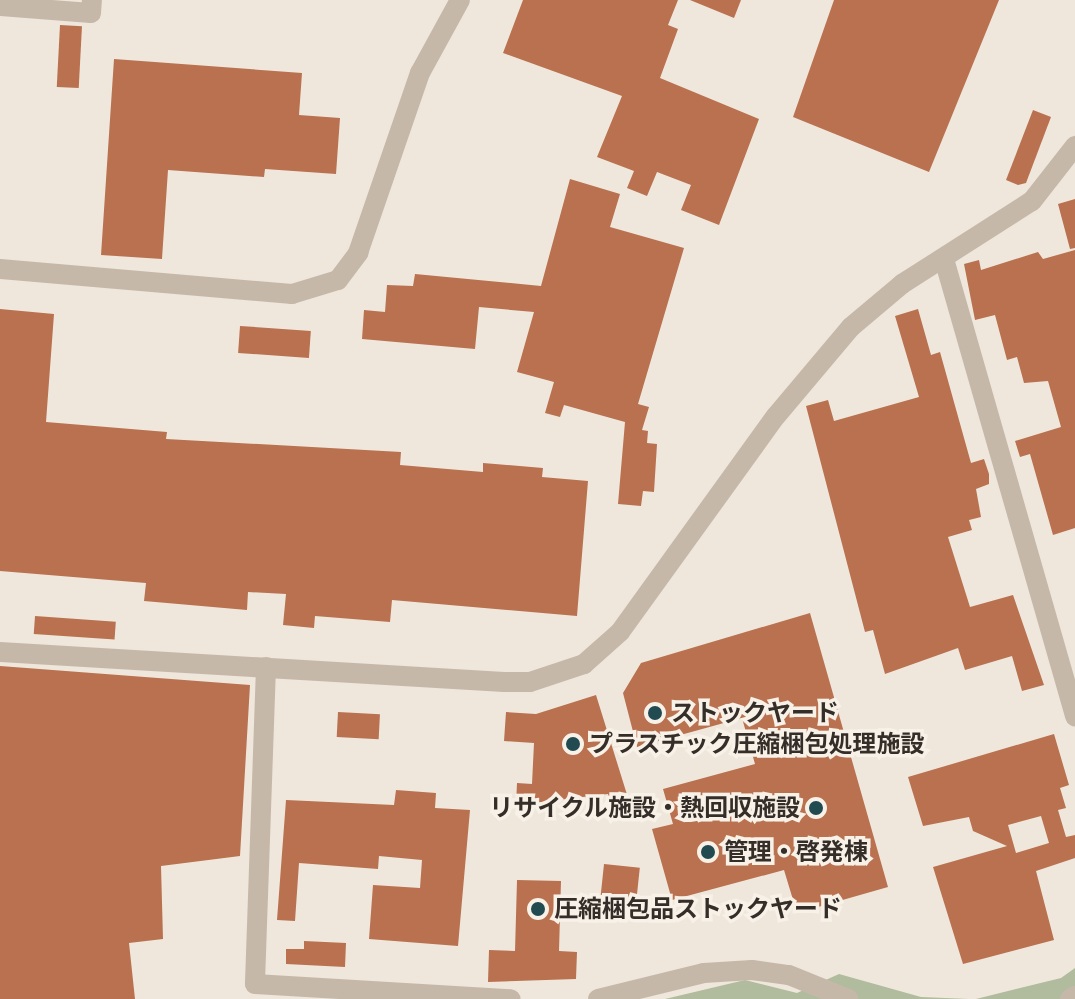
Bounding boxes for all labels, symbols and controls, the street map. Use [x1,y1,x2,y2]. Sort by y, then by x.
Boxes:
place label: ストックヤード [671,699,839,727]
marker: ストックヤード [646,704,664,722]
place label: プラスチック圧縮梱包処理施設 [589,730,925,758]
marker: プラスチック圧縮梱包処理施設 [564,735,582,753]
place label: リサイクル施設・熱回収施設 [488,794,800,822]
marker: リサイクル施設・熱回収施設 [807,799,825,817]
place label: 管理・啓発棟 [724,838,868,866]
marker: 管理・啓発棟 [699,843,717,861]
place label: 圧縮梱包品ストックヤード [554,895,842,923]
marker: 圧縮梱包品ストックヤード [529,900,547,918]

